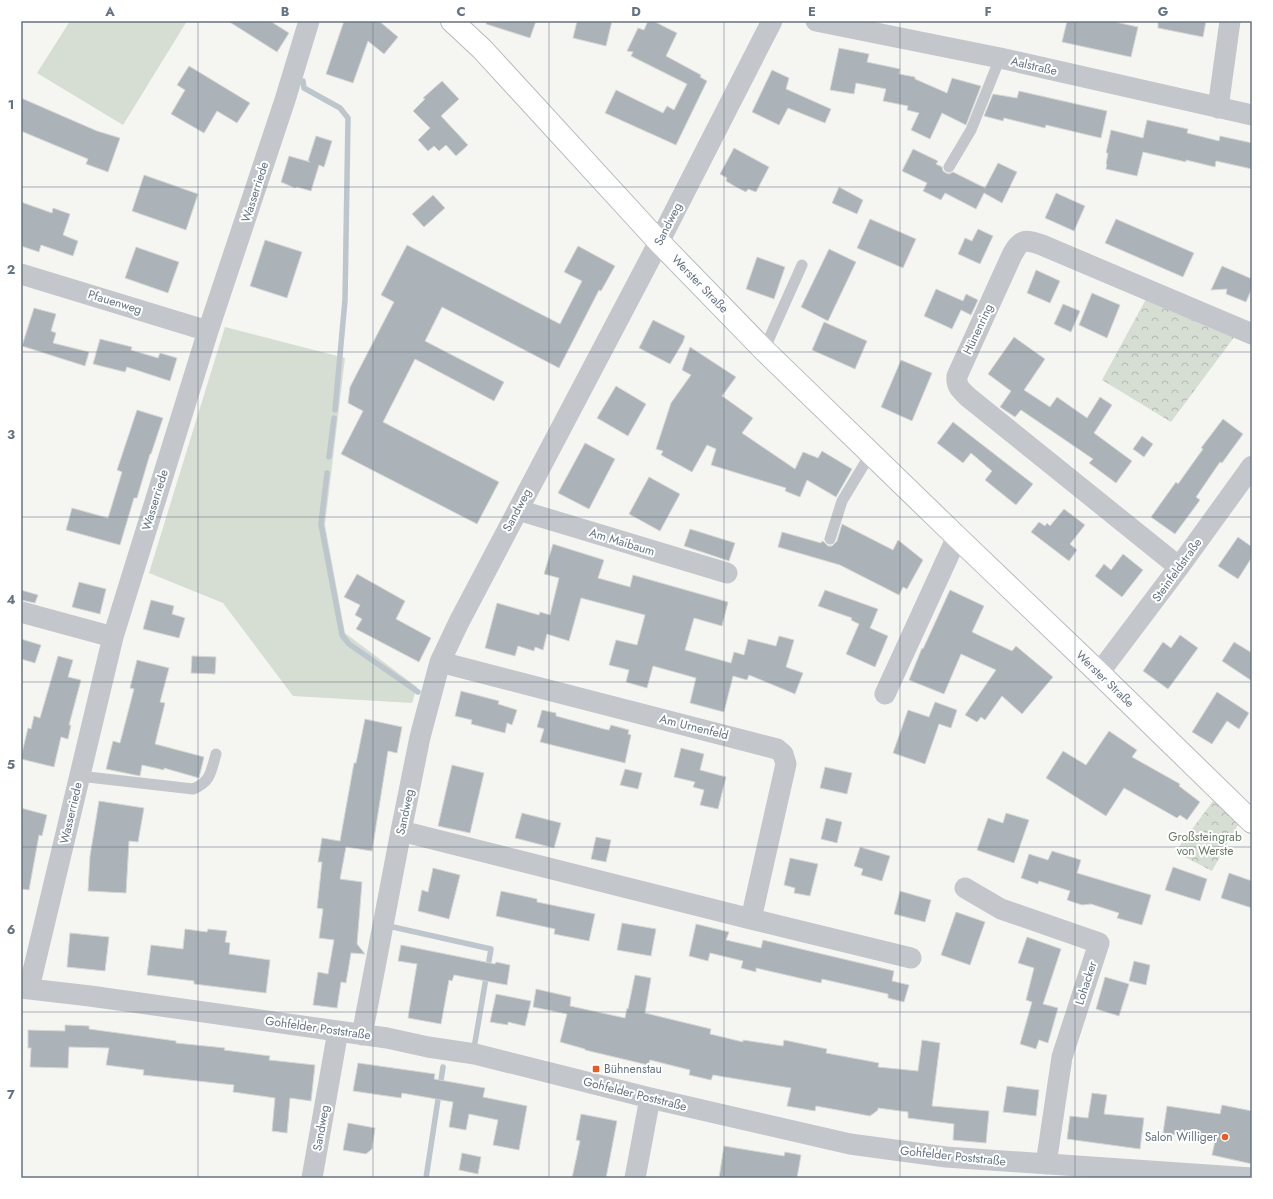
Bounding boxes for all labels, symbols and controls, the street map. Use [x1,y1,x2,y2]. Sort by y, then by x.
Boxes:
text: A [104,2,115,21]
text: B [281,2,290,21]
text: C [456,2,466,21]
text: D [631,2,641,21]
text: E [808,2,816,21]
text: F [984,2,992,21]
text: G [1158,2,1169,21]
street label: Aalstraße [1009,52,1059,80]
text: 1 [8,95,14,114]
street label: Wasserriede [237,159,273,225]
street label: Sandweg [649,199,687,249]
street label: Werster Straße [667,251,733,317]
text: 2 [7,260,15,279]
street label: Pfauenweg [86,285,144,319]
street label: Hünenring [958,301,998,357]
text: 3 [7,425,15,444]
street label: Wasserriede [137,467,173,533]
street label: Sandweg [498,485,536,535]
street label: Am Maibaum [587,523,657,561]
street label: Steinfeldstraße [1148,534,1206,606]
text: 4 [6,590,16,609]
street label: Werster Straße [1072,646,1138,712]
street label: Am Urnenfeld [658,710,730,744]
text: 5 [7,755,15,774]
street label: Wasserriede [55,780,87,846]
street label: Sandweg [391,787,419,837]
park label: Großsteingrab von Werste [1168,828,1242,860]
text: 6 [7,920,16,939]
street label: Lohacker [1070,958,1102,1007]
street label: Gohfelder Poststraße [264,1012,372,1044]
place label: Bühnenstau [604,1060,662,1078]
marker: Bühnenstau [591,1064,601,1074]
street label: Gohfelder Poststraße [581,1072,689,1116]
text: 7 [7,1085,15,1104]
street label: Sandweg [308,1104,334,1152]
place label: Salon Williger [1145,1128,1218,1146]
marker: Salon Williger [1220,1132,1230,1142]
street label: Gohfelder Poststraße [899,1141,1007,1171]

